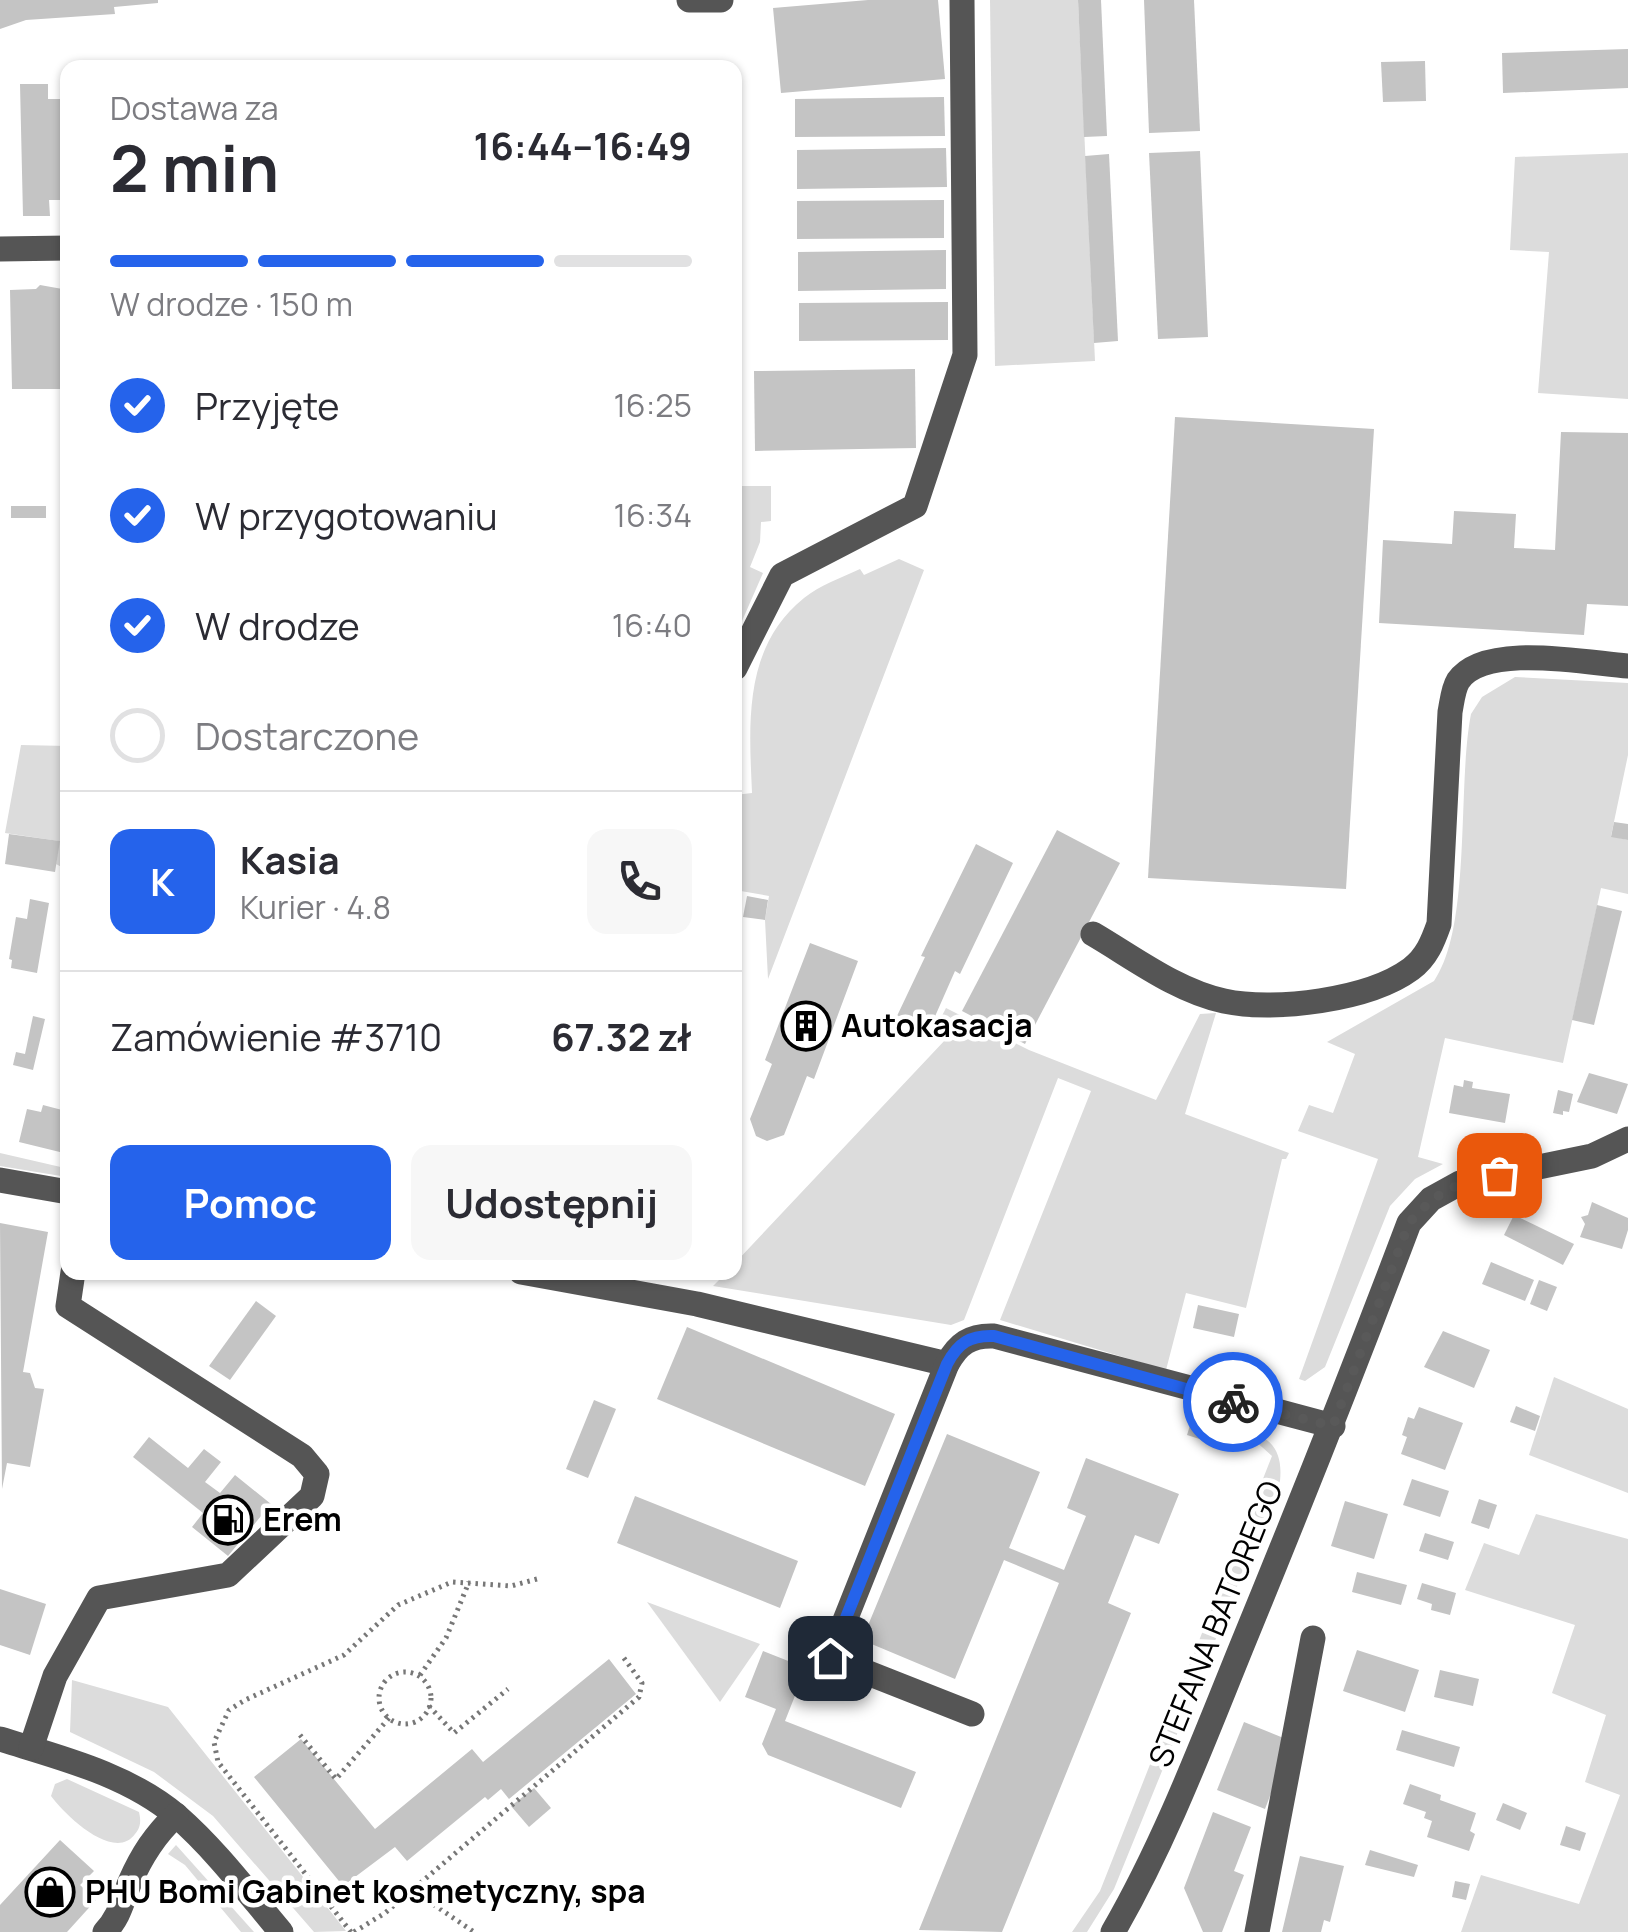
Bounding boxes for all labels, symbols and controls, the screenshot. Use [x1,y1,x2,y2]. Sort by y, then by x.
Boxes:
text: Dostawa za [110,86,279,130]
text: 16:44–16:49 [474,119,692,171]
text: 2 min [110,123,279,212]
text: W drodze · 150 m [110,282,353,326]
icon: check [110,378,165,433]
text: Przyjęte [195,379,340,431]
text: 16:25 [613,383,692,427]
icon: check [110,488,165,543]
text: W przygotowaniu [195,489,498,541]
text: 16:34 [614,493,692,537]
icon: check [110,598,165,653]
text: W drodze [195,599,360,651]
text: 16:40 [612,603,692,647]
text: Dostarczone [195,709,419,761]
button: phone [587,829,692,934]
text: Kasia [240,833,340,885]
text: K [150,855,175,907]
text: Kurier · 4.8 [240,885,391,929]
building icon: Autokasacja [780,1000,832,1052]
place label: Autokasacja [841,1003,1033,1047]
text: Zamówienie #3710 [110,1010,442,1062]
text: 67.32 zł [551,1010,692,1062]
pin [1457,1133,1542,1218]
button: Pomoc [110,1145,391,1260]
button: Udostępnij [411,1145,692,1260]
icon: bag [1472,1148,1527,1203]
courier [1183,1352,1283,1452]
icon: bike [1206,1375,1261,1430]
street label: STEFANA BATOREGO [1138,1474,1293,1773]
fuel station icon: Erem [202,1494,254,1546]
place label: Erem [263,1497,342,1541]
pin [788,1616,873,1701]
icon: home [803,1631,858,1686]
shop icon: PHU Bomi Gabinet kosmetyczny, spa [24,1866,76,1918]
place label: PHU Bomi Gabinet kosmetyczny, spa [85,1869,646,1913]

